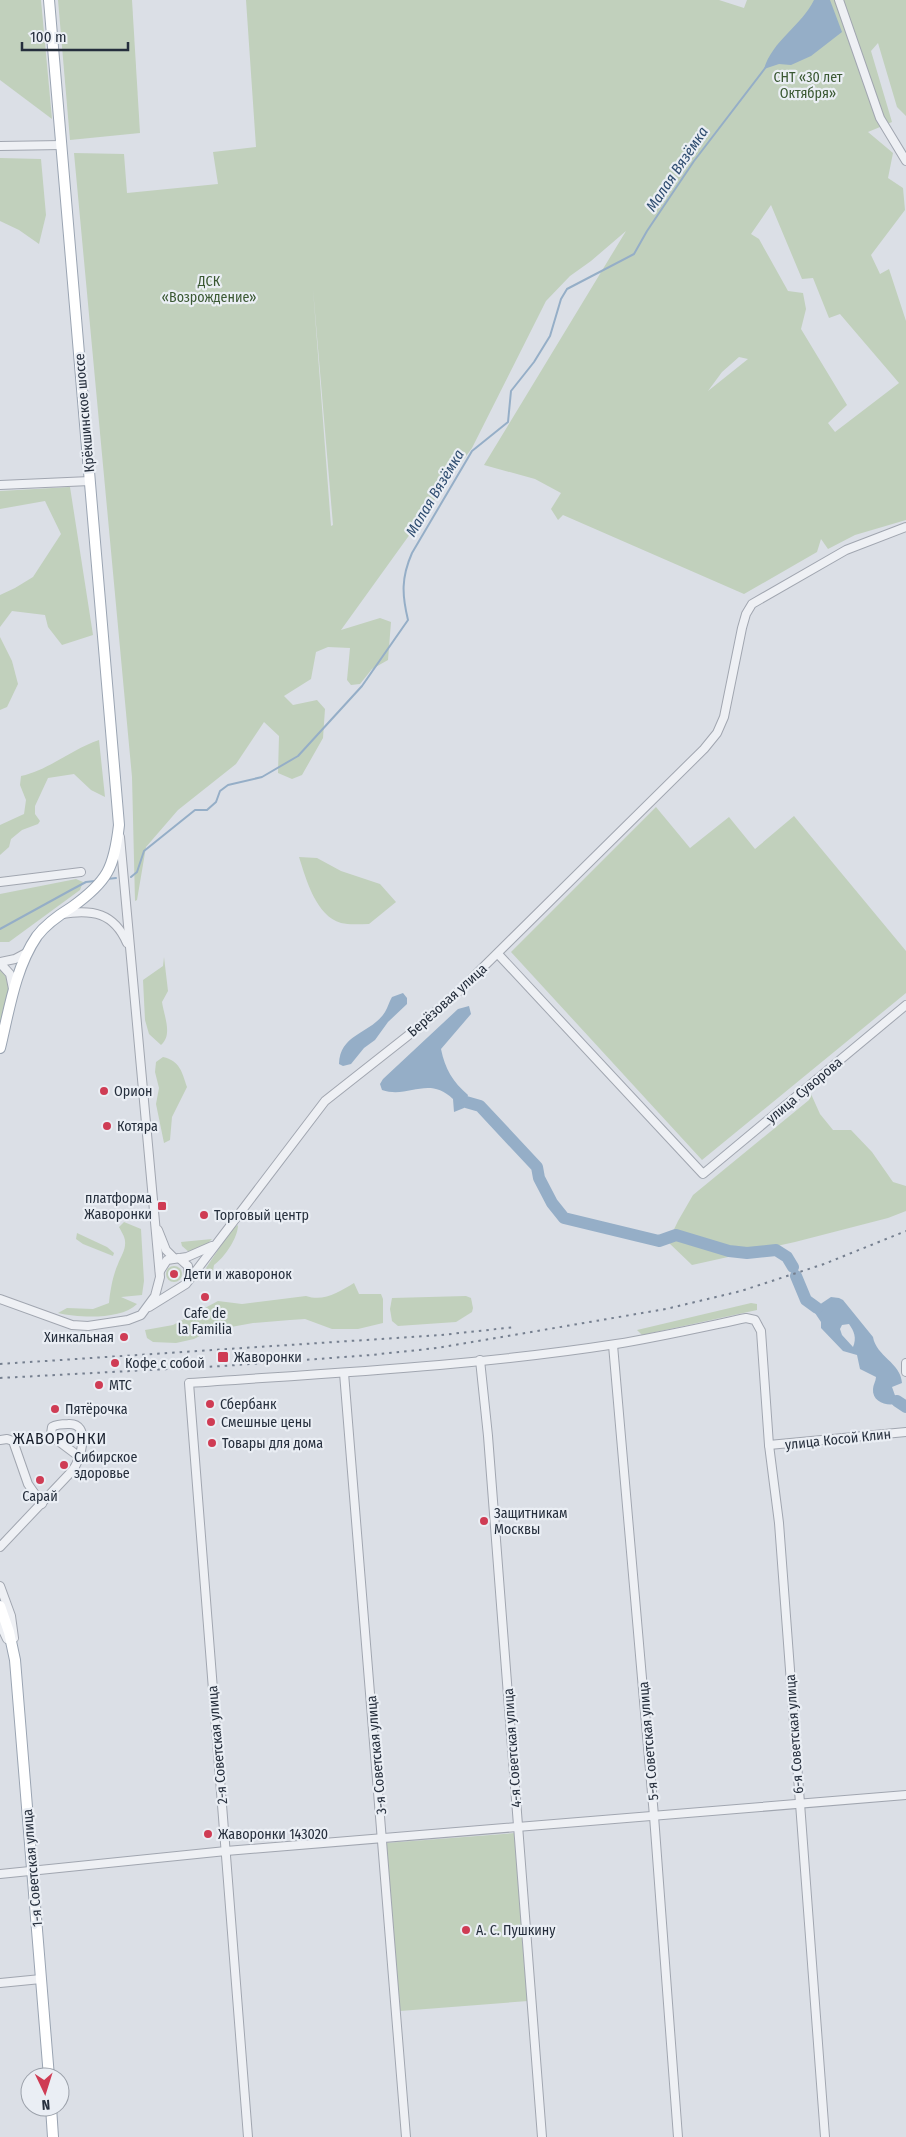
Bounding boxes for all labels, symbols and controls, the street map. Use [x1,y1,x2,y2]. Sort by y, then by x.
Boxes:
scale bar [22,20,129,52]
text: 100 m [30,28,67,46]
park label: СНТ «30 лет Октября» [773,69,843,102]
water label: Малая Вязёмка [642,123,712,215]
park label: ДСК «Возрождение» [161,273,257,306]
street label: Крёкшинское шоссе [71,353,98,473]
water label: Малая Вязёмка [402,446,468,540]
street label: Берёзовая улица [404,960,491,1040]
street label: улица Суворова [763,1054,846,1127]
place label: Орион [114,1083,153,1100]
marker: Орион [98,1085,110,1097]
place label: Котяра [117,1118,158,1135]
marker: Котяра [101,1120,113,1132]
place label: платформа Жаворонки [84,1190,152,1223]
marker: платформа Жаворонки [156,1200,168,1212]
place label: Торговый центр [214,1207,309,1224]
marker: Торговый центр [198,1209,210,1221]
place label: Дети и жаворонок [183,1266,292,1283]
marker: Дети и жаворонок [168,1268,180,1280]
marker: Cafe de la Familia [199,1291,211,1303]
place label: Cafe de la Familia [178,1305,232,1338]
place label: Хинкальная [44,1329,114,1346]
marker: Хинкальная [118,1331,130,1343]
place label: Жаворонки [234,1349,302,1366]
marker: Жаворонки [216,1350,230,1364]
place label: Кофе с собой [125,1355,205,1372]
marker: Кофе с собой [109,1357,121,1369]
place label: МТС [109,1377,132,1394]
marker: МТС [93,1379,105,1391]
place label: Сбербанк [220,1396,277,1413]
marker: Сбербанк [204,1398,216,1410]
place label: Пятёрочка [65,1401,128,1418]
marker: Пятёрочка [49,1403,61,1415]
place label: Смешные цены [221,1414,311,1431]
marker: Смешные цены [205,1416,217,1428]
street label: улица Косой Клин [784,1425,892,1454]
district label: ЖАВОРОНКИ [13,1429,107,1448]
place label: Товары для дома [222,1435,323,1452]
marker: Товары для дома [206,1437,218,1449]
place label: Сибирское здоровье [74,1449,137,1482]
marker: Сибирское здоровье [58,1459,70,1471]
marker: Сарай [34,1474,46,1486]
place label: Сарай [22,1488,58,1505]
place label: Защитникам Москвы [494,1505,568,1538]
marker: Защитникам Москвы [478,1515,490,1527]
street label: 6-я Советская улица [782,1673,807,1794]
street label: 5-я Советская улица [635,1681,662,1801]
street label: 2-я Советская улица [204,1685,231,1805]
street label: 4-я Советская улица [500,1688,525,1808]
street label: 3-я Советская улица [363,1695,390,1815]
street label: 1-я Советская улица [19,1808,46,1928]
place label: Жаворонки 143020 [218,1826,328,1843]
marker: Жаворонки 143020 [202,1828,214,1840]
place label: А. С. Пушкину [476,1922,556,1939]
marker: А. С. Пушкину [460,1924,472,1936]
north arrow [20,2067,70,2117]
text: N [41,2096,51,2113]

